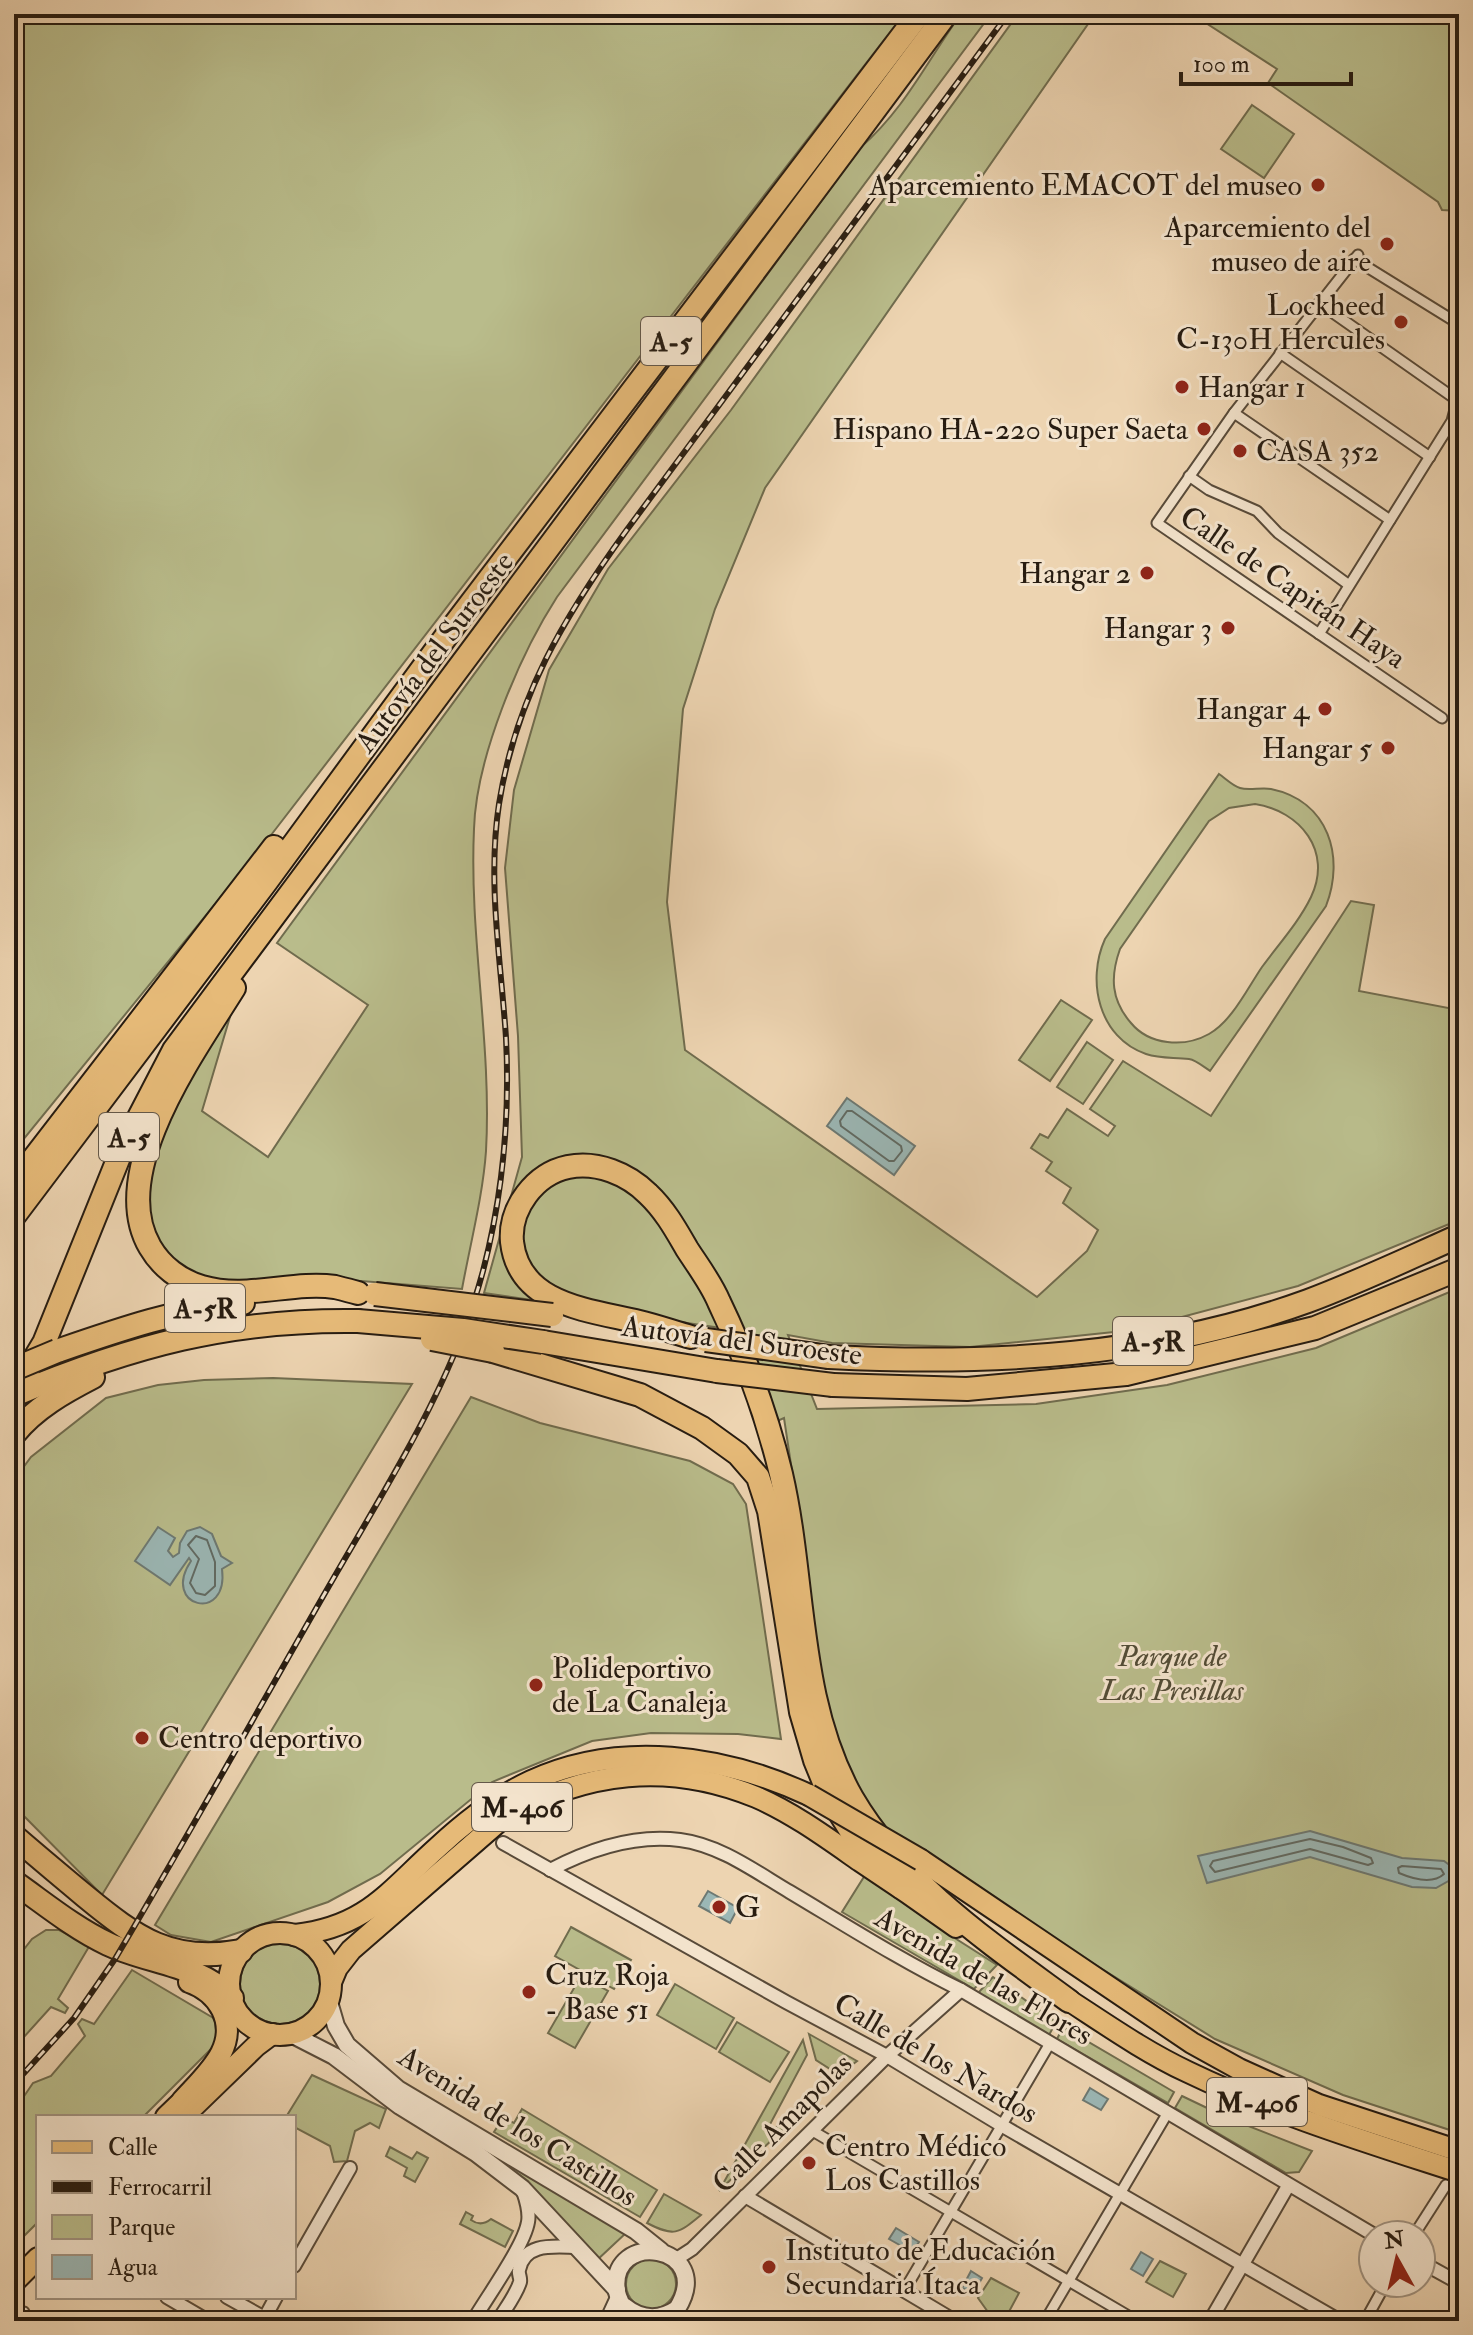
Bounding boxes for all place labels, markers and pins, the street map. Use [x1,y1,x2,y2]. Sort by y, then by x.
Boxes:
place label: Aparcemiento EMACOT del museo [868,167,1302,204]
marker: Aparcemiento EMACOT del museo [1309,176,1327,194]
place label: Aparcemiento del museo de aire [1163,209,1371,280]
marker: Aparcemiento del museo de aire [1378,235,1396,253]
place label: Lockheed C-130H Hercules [1176,287,1385,358]
marker: Lockheed C-130H Hercules [1392,313,1410,331]
place label: Hangar 1 [1198,369,1306,406]
marker: Hangar 1 [1173,378,1191,396]
place label: Hispano HA-220 Super Saeta [832,411,1189,448]
marker: Hispano HA-220 Super Saeta [1195,420,1213,438]
place label: CASA 352 [1256,433,1379,470]
marker: CASA 352 [1231,442,1249,460]
place label: Hangar 2 [1019,555,1131,592]
marker: Hangar 2 [1138,564,1156,582]
place label: Hangar 3 [1104,610,1212,647]
marker: Hangar 3 [1219,619,1237,637]
place label: Hangar 4 [1196,691,1311,728]
marker: Hangar 4 [1316,700,1334,718]
place label: Hangar 5 [1262,730,1373,767]
marker: Hangar 5 [1379,739,1397,757]
place label: Polideportivo de La Canaleja [552,1650,728,1721]
marker: Polideportivo de La Canaleja [527,1676,545,1694]
place label: Centro deportivo [158,1720,362,1757]
marker: Centro deportivo [133,1729,151,1747]
place label: G [735,1889,760,1926]
marker: G [710,1898,728,1916]
place label: Cruz Roja - Base 51 [545,1957,670,2028]
marker: Cruz Roja - Base 51 [520,1983,538,2001]
place label: Centro Médico Los Castillos [825,2128,1006,2199]
marker: Centro Médico Los Castillos [800,2154,818,2172]
place label: Instituto de Educación Secundaria Ítaca [785,2232,1056,2303]
marker: Instituto de Educación Secundaria Ítaca [760,2258,778,2276]

